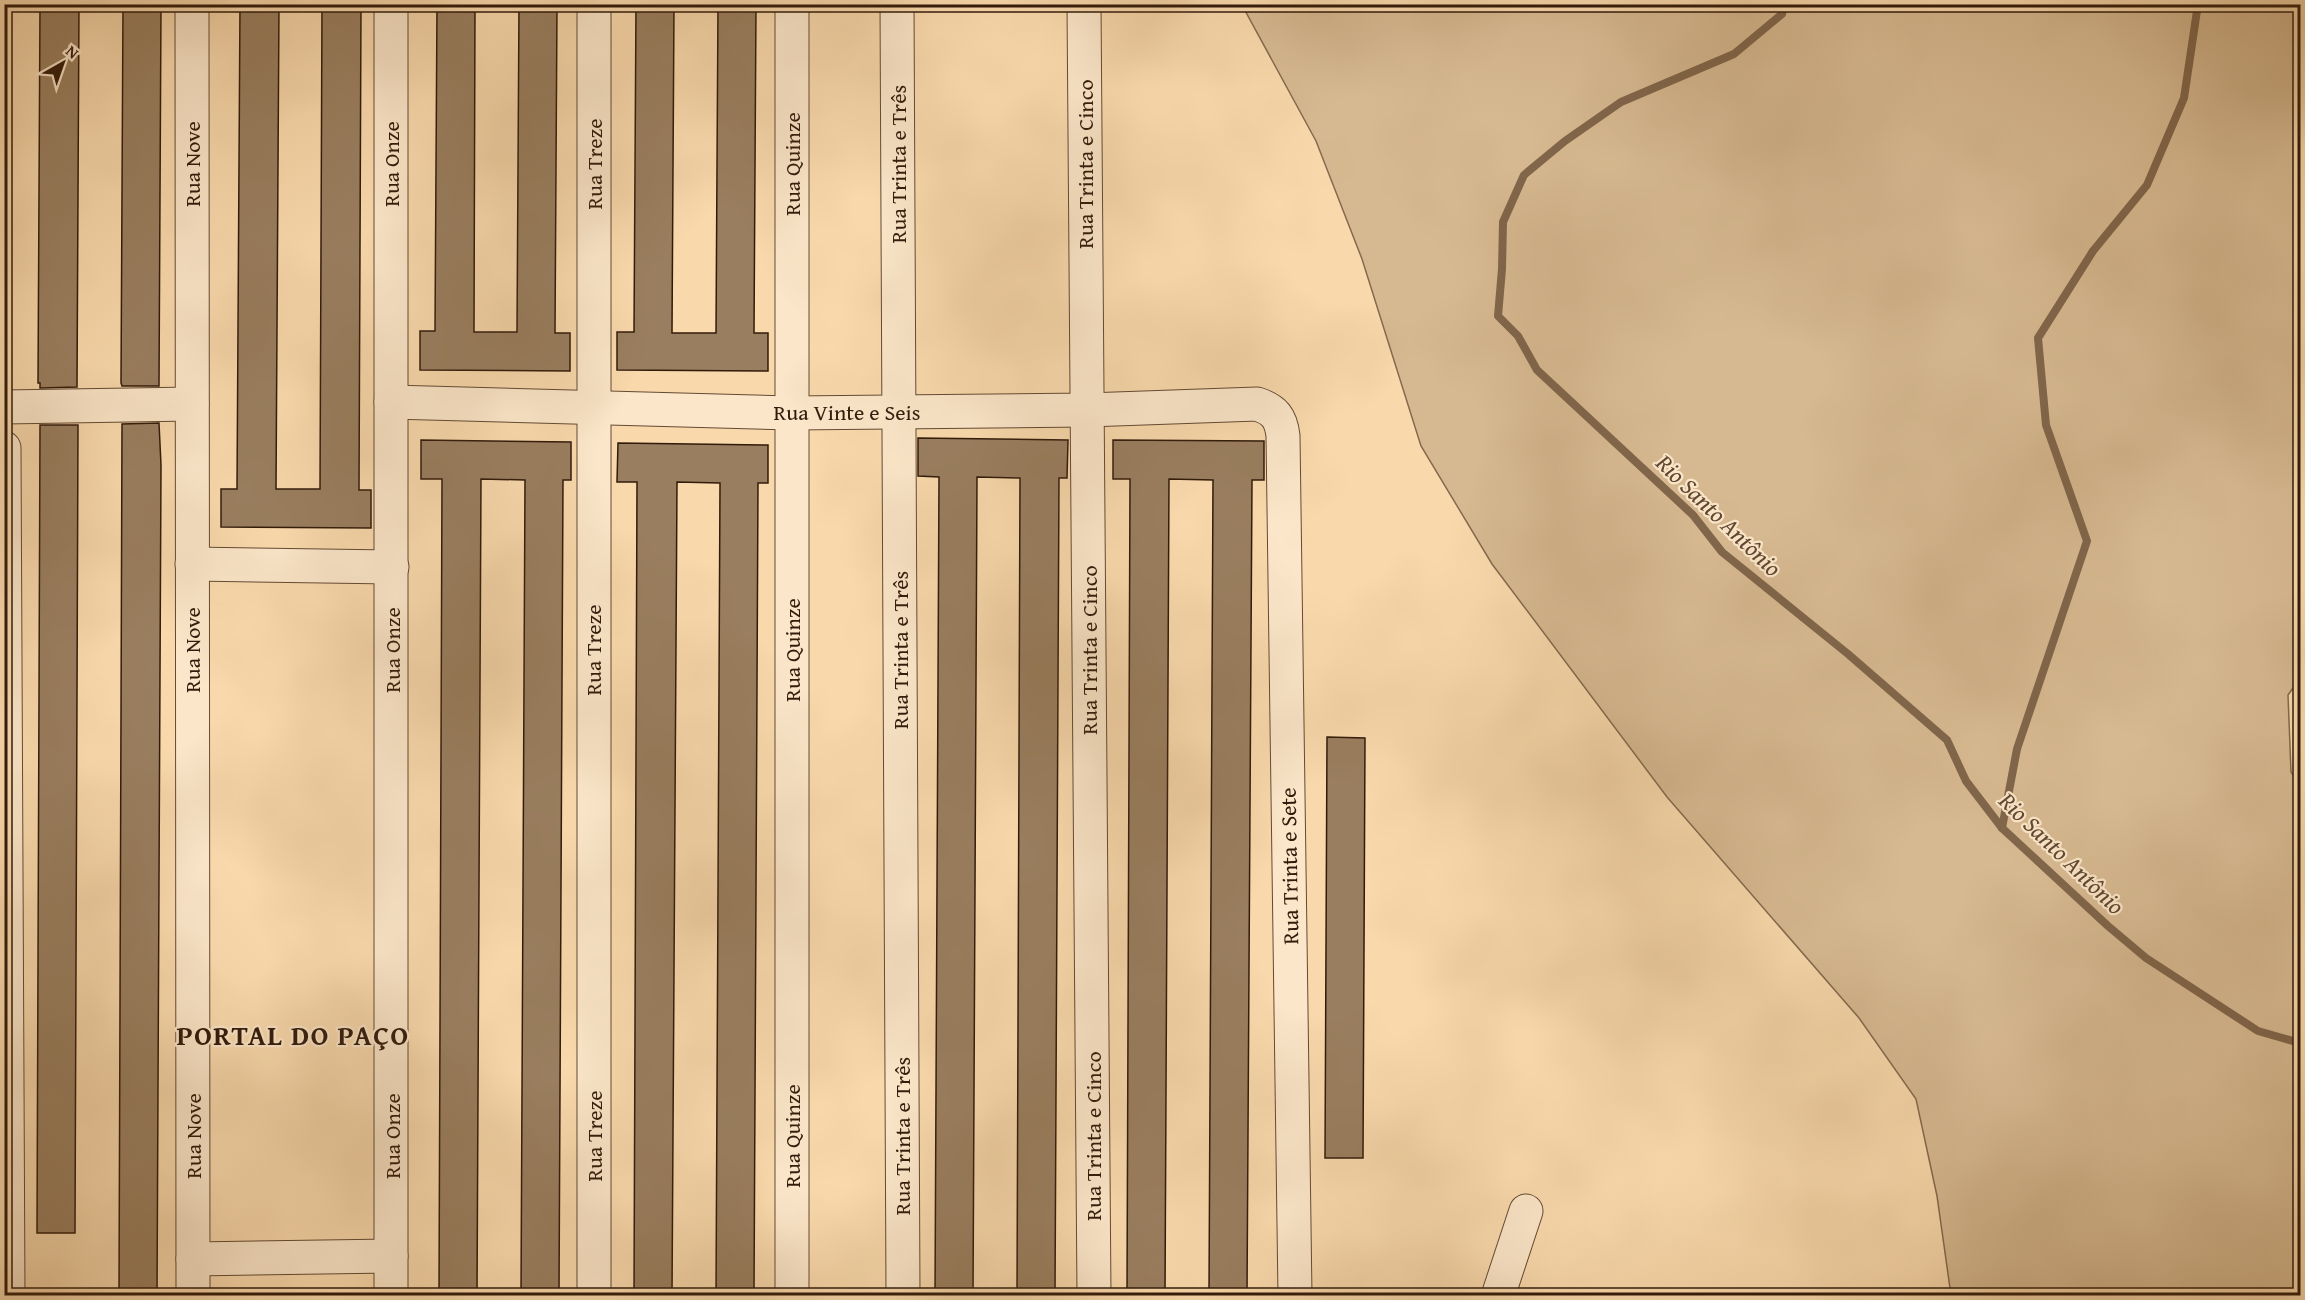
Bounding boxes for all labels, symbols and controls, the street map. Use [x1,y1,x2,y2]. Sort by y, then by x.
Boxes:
north arrow [33,33,93,93]
text: N [61,39,85,64]
street label: Rua Trinta e Cinco [1069,79,1101,249]
street label: Rua Trinta e Três [882,85,914,243]
street label: Rua Quinze [776,112,808,216]
street label: Rua Treze [578,118,610,210]
street label: Rua Nove [176,121,208,207]
street label: Rua Onze [375,121,407,207]
street label: Rua Vinte e Seis [774,396,920,428]
water label: Rio Santo Antônio [1647,445,1790,584]
street label: Rua Trinta e Cinco [1073,565,1105,735]
street label: Rua Trinta e Três [884,571,916,729]
street label: Rua Quinze [776,598,808,702]
street label: Rua Treze [577,604,609,696]
street label: Rua Nove [176,607,208,693]
street label: Rua Onze [376,607,408,693]
water label: Rio Santo Antônio [1990,783,2133,922]
street label: Rua Trinta e Sete [1272,787,1306,945]
district label: PORTAL DO PAÇO [176,1014,410,1055]
street label: Rua Trinta e Cinco [1077,1051,1109,1221]
street label: Rua Trinta e Três [886,1057,918,1215]
street label: Rua Quinze [776,1084,808,1188]
street label: Rua Treze [578,1090,610,1182]
street label: Rua Nove [177,1093,209,1179]
street label: Rua Onze [376,1093,408,1179]

